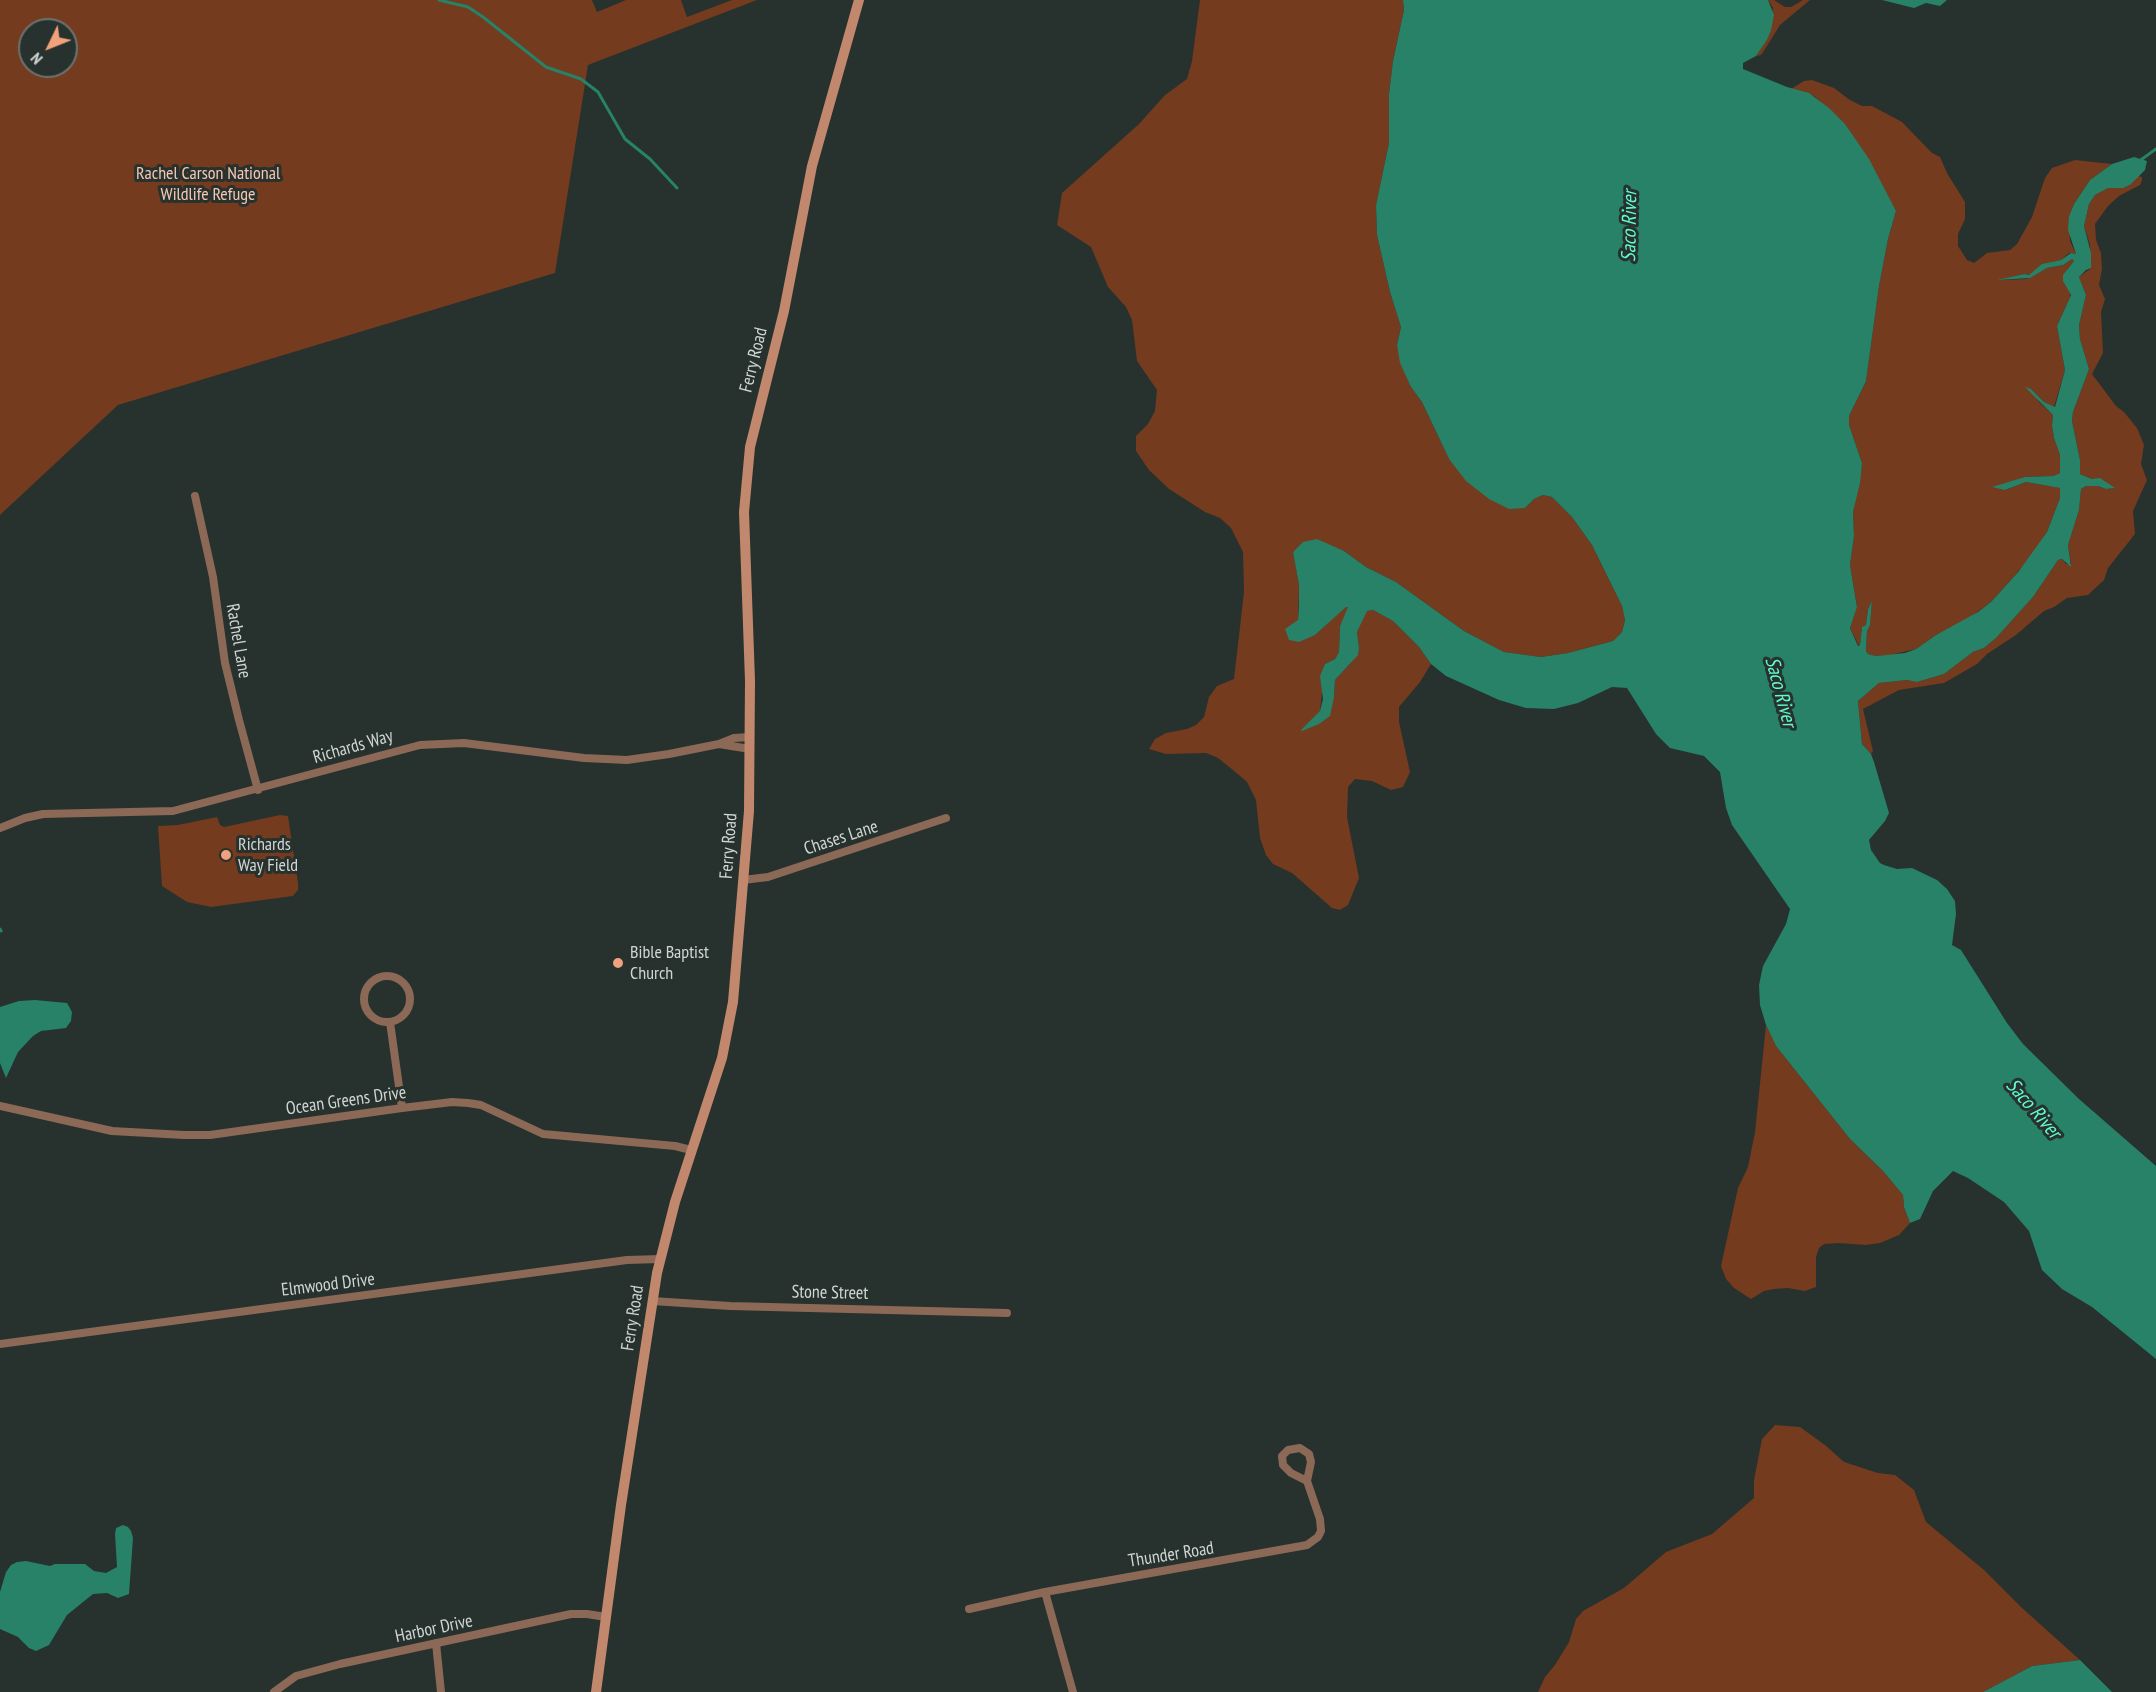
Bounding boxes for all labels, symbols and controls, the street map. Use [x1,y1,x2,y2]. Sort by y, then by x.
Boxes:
north arrow [18,18,78,78]
text: N [26,49,47,69]
park label: Rachel Carson National Wildlife Refuge [136,163,280,206]
water label: Saco River [1617,190,1643,262]
street label: Ferry Road [736,325,772,395]
street label: Rachel Lane [221,602,255,680]
water label: Saco River [1759,654,1801,730]
street label: Richards Way [311,725,395,769]
street label: Ferry Road [716,812,742,880]
street label: Chases Lane [801,816,881,860]
place label: Richards Way Field [238,834,298,876]
marker: Richards Way Field [219,848,233,862]
place label: Bible Baptist Church [630,942,709,984]
marker: Bible Baptist Church [611,956,625,970]
water label: Saco River [2000,1074,2066,1144]
street label: Ocean Greens Drive [284,1082,408,1120]
street label: Elmwood Drive [280,1269,376,1301]
street label: Stone Street [791,1282,869,1304]
street label: Ferry Road [617,1284,649,1352]
street label: Thunder Road [1127,1538,1215,1572]
street label: Harbor Drive [393,1610,475,1648]

